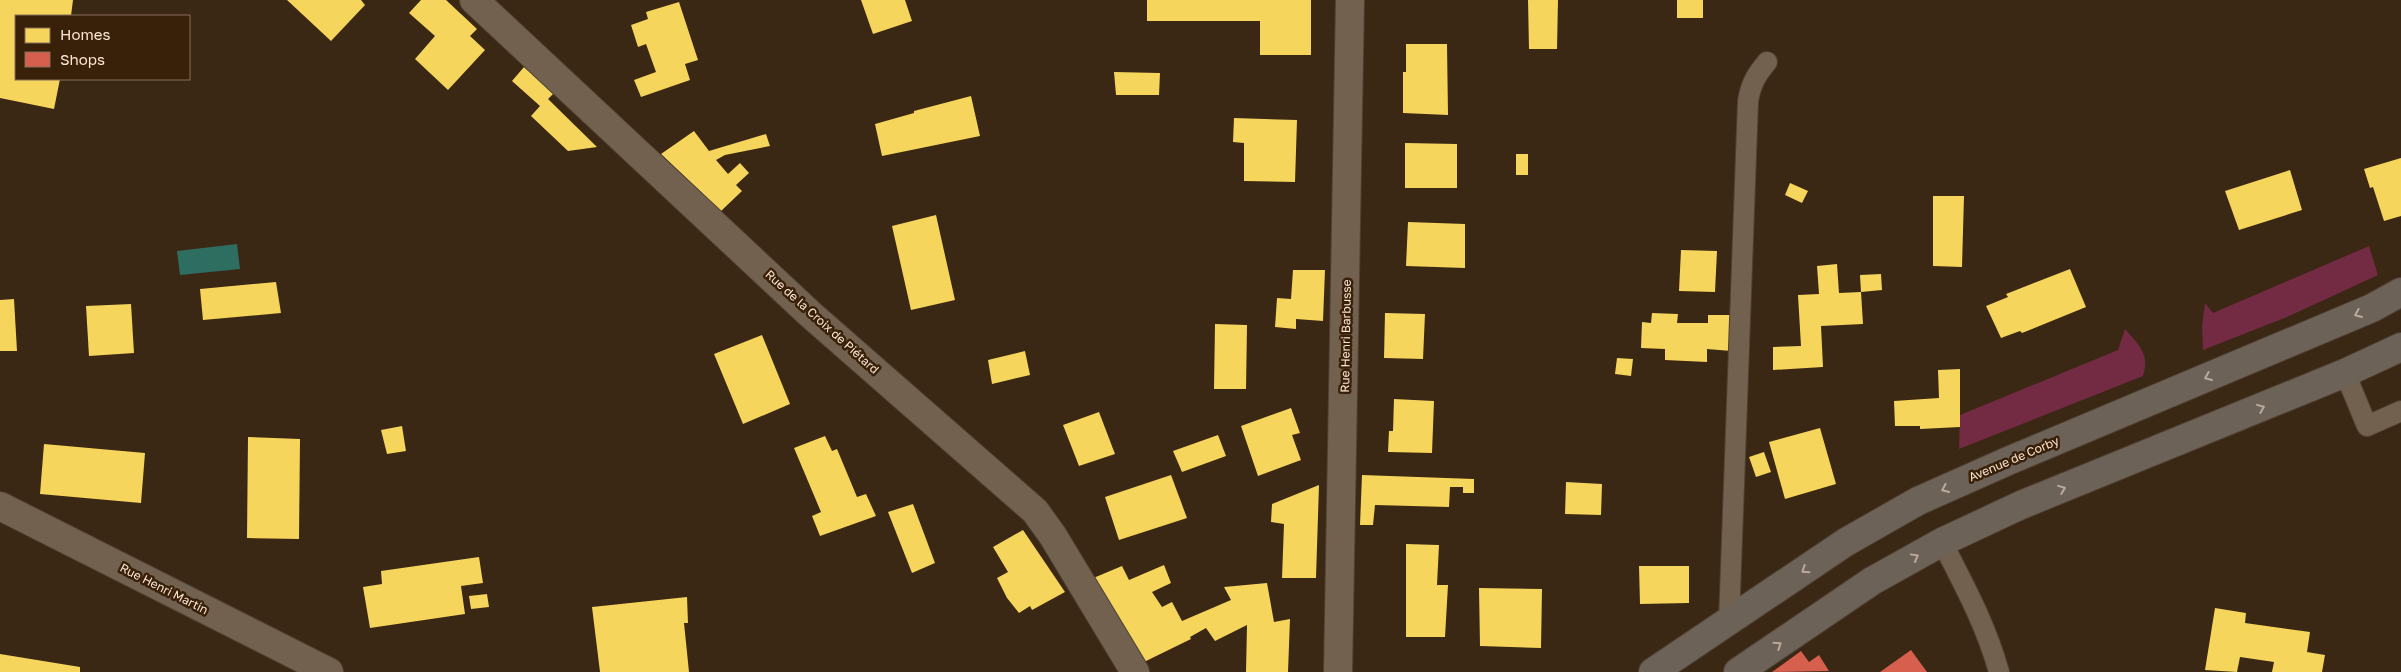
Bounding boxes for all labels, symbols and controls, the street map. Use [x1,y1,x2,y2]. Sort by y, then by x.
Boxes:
legend [15,15,190,80]
text: Homes [60,25,110,43]
text: Shops [60,50,105,68]
street label: Rue de la Croix de Piétard [762,267,882,377]
street label: Rue Henri Barbusse [1337,279,1354,393]
one-way arrow [2354,308,2363,319]
one-way arrow [2204,371,2213,381]
one-way arrow [2256,403,2265,414]
street label: Avenue de Corby [1966,433,2061,484]
one-way arrow [1941,482,1950,493]
one-way arrow [2057,484,2066,495]
one-way arrow [1910,554,1919,564]
street label: Rue Henri Martin [118,560,211,617]
one-way arrow [1801,564,1811,573]
one-way arrow [1772,642,1782,651]

